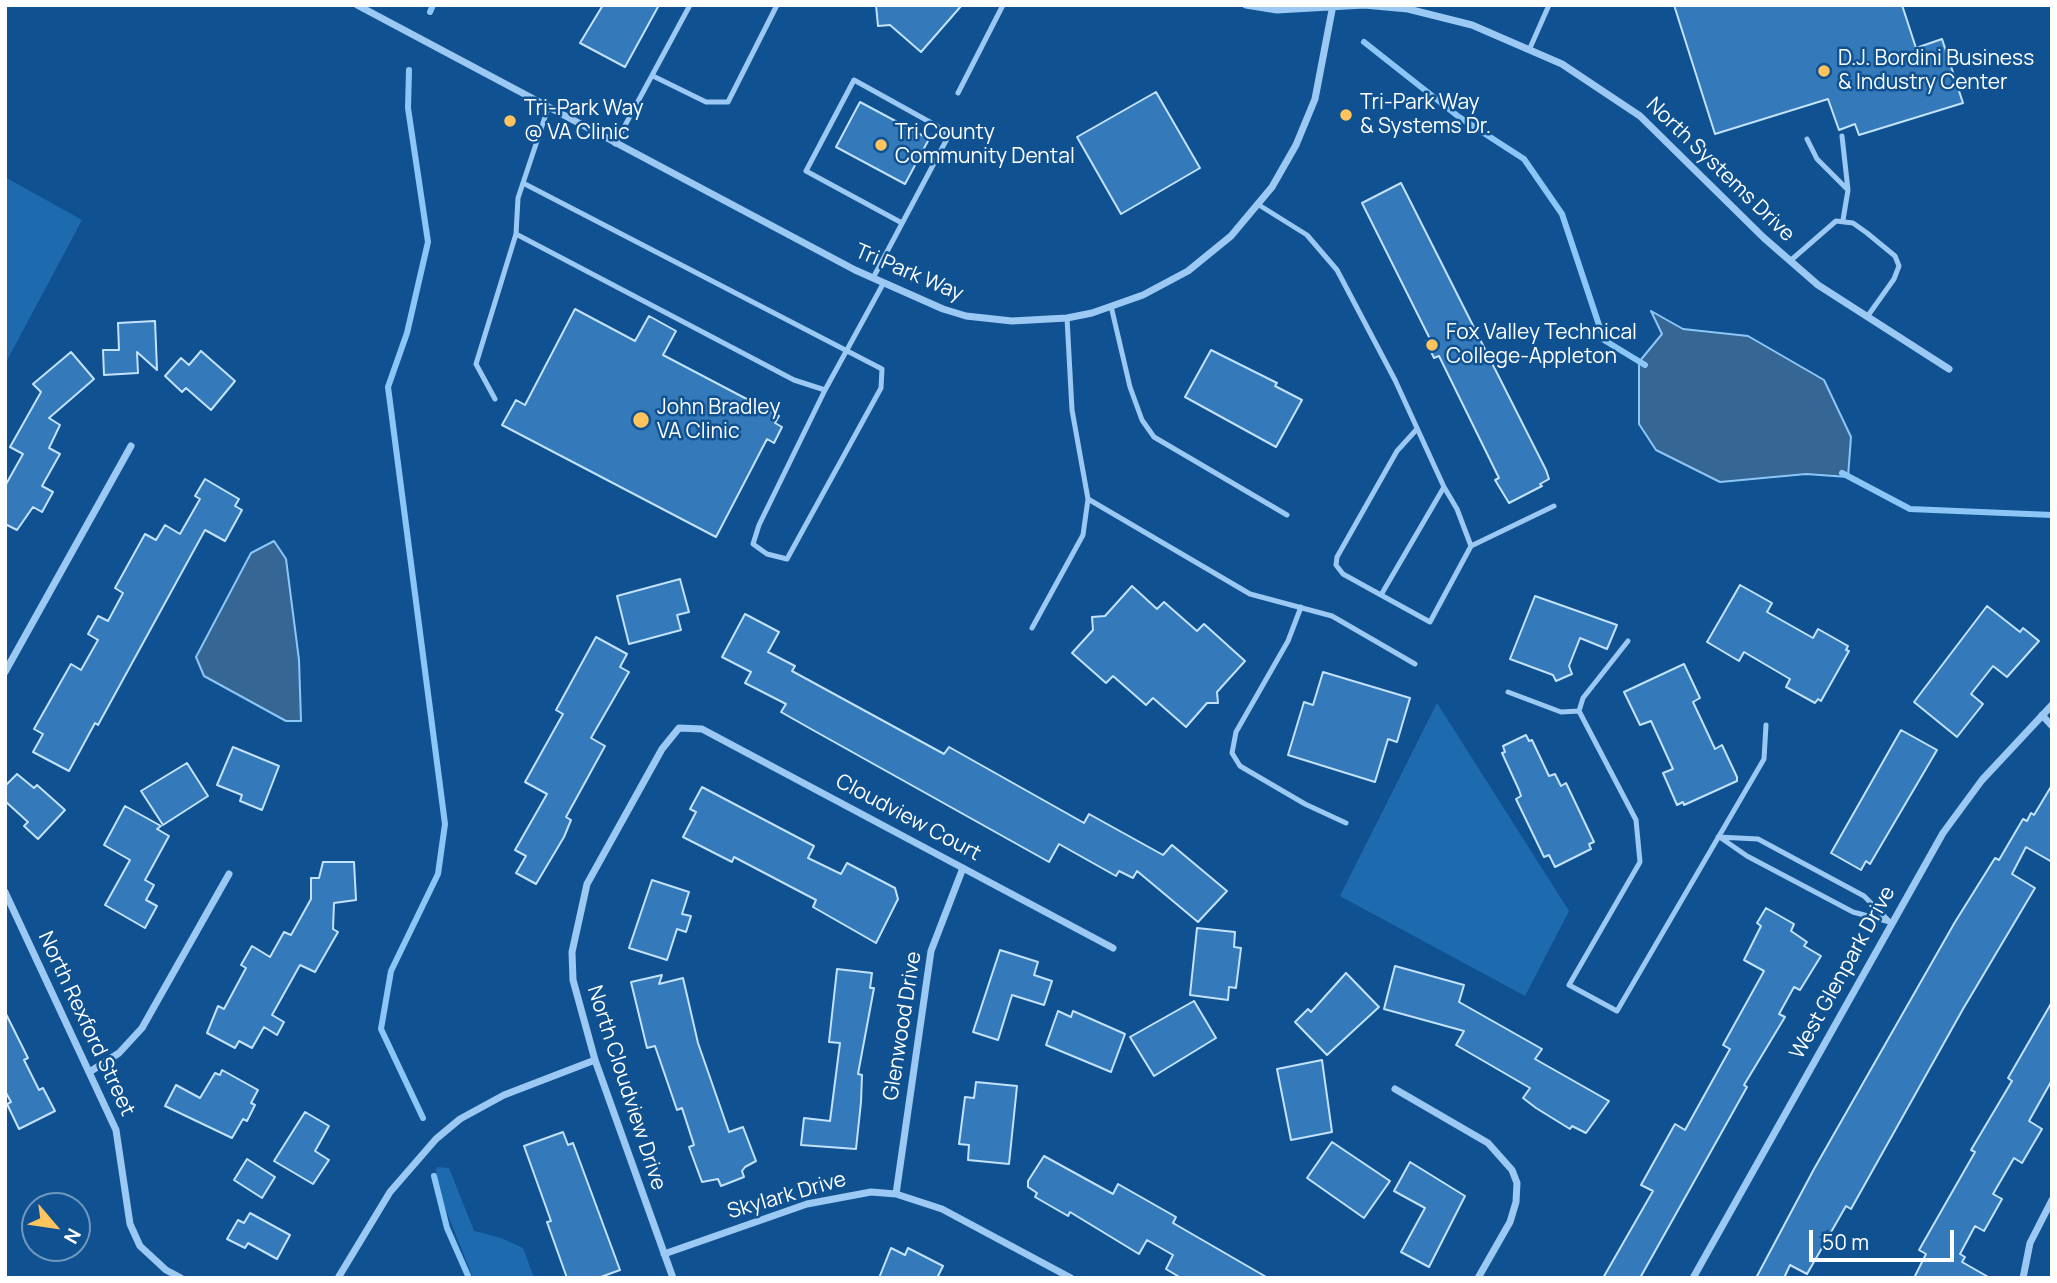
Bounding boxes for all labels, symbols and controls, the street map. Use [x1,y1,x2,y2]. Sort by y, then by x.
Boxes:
place label: D.J. Bordini Business & Industry Center [1838,46,2034,96]
marker: D.J. Bordini Business & Industry Center [1816,63,1832,79]
place label: Tri-Park Way & Systems Dr. [1360,90,1491,140]
street label: North Systems Drive [1641,93,1799,247]
place label: Tri-Park Way @ VA Clinic [524,96,644,146]
marker: Tri-Park Way & Systems Dr. [1338,107,1354,123]
marker: Tri-Park Way @ VA Clinic [502,113,518,129]
place label: Tri County Community Dental [895,120,1075,170]
marker: Tri County Community Dental [873,137,889,153]
street label: Tri Park Way [851,239,967,307]
place label: Fox Valley Technical College-Appleton [1446,320,1637,370]
marker: Fox Valley Technical College-Appleton [1424,337,1440,353]
place label: John Bradley VA Clinic [657,395,780,445]
marker: John Bradley VA Clinic [631,410,651,430]
street label: Cloudview Court [831,769,985,867]
street label: West Glenpark Drive [1785,882,1901,1064]
street label: North Rexford Street [32,928,140,1120]
street label: Glenwood Drive [879,950,927,1102]
street label: North Cloudview Drive [581,983,671,1193]
street label: Skylark Drive [725,1167,849,1225]
north arrow [21,1192,91,1262]
scale bar [1812,1216,1957,1260]
text: N [58,1224,87,1248]
text: 50 m [1822,1228,1869,1256]

